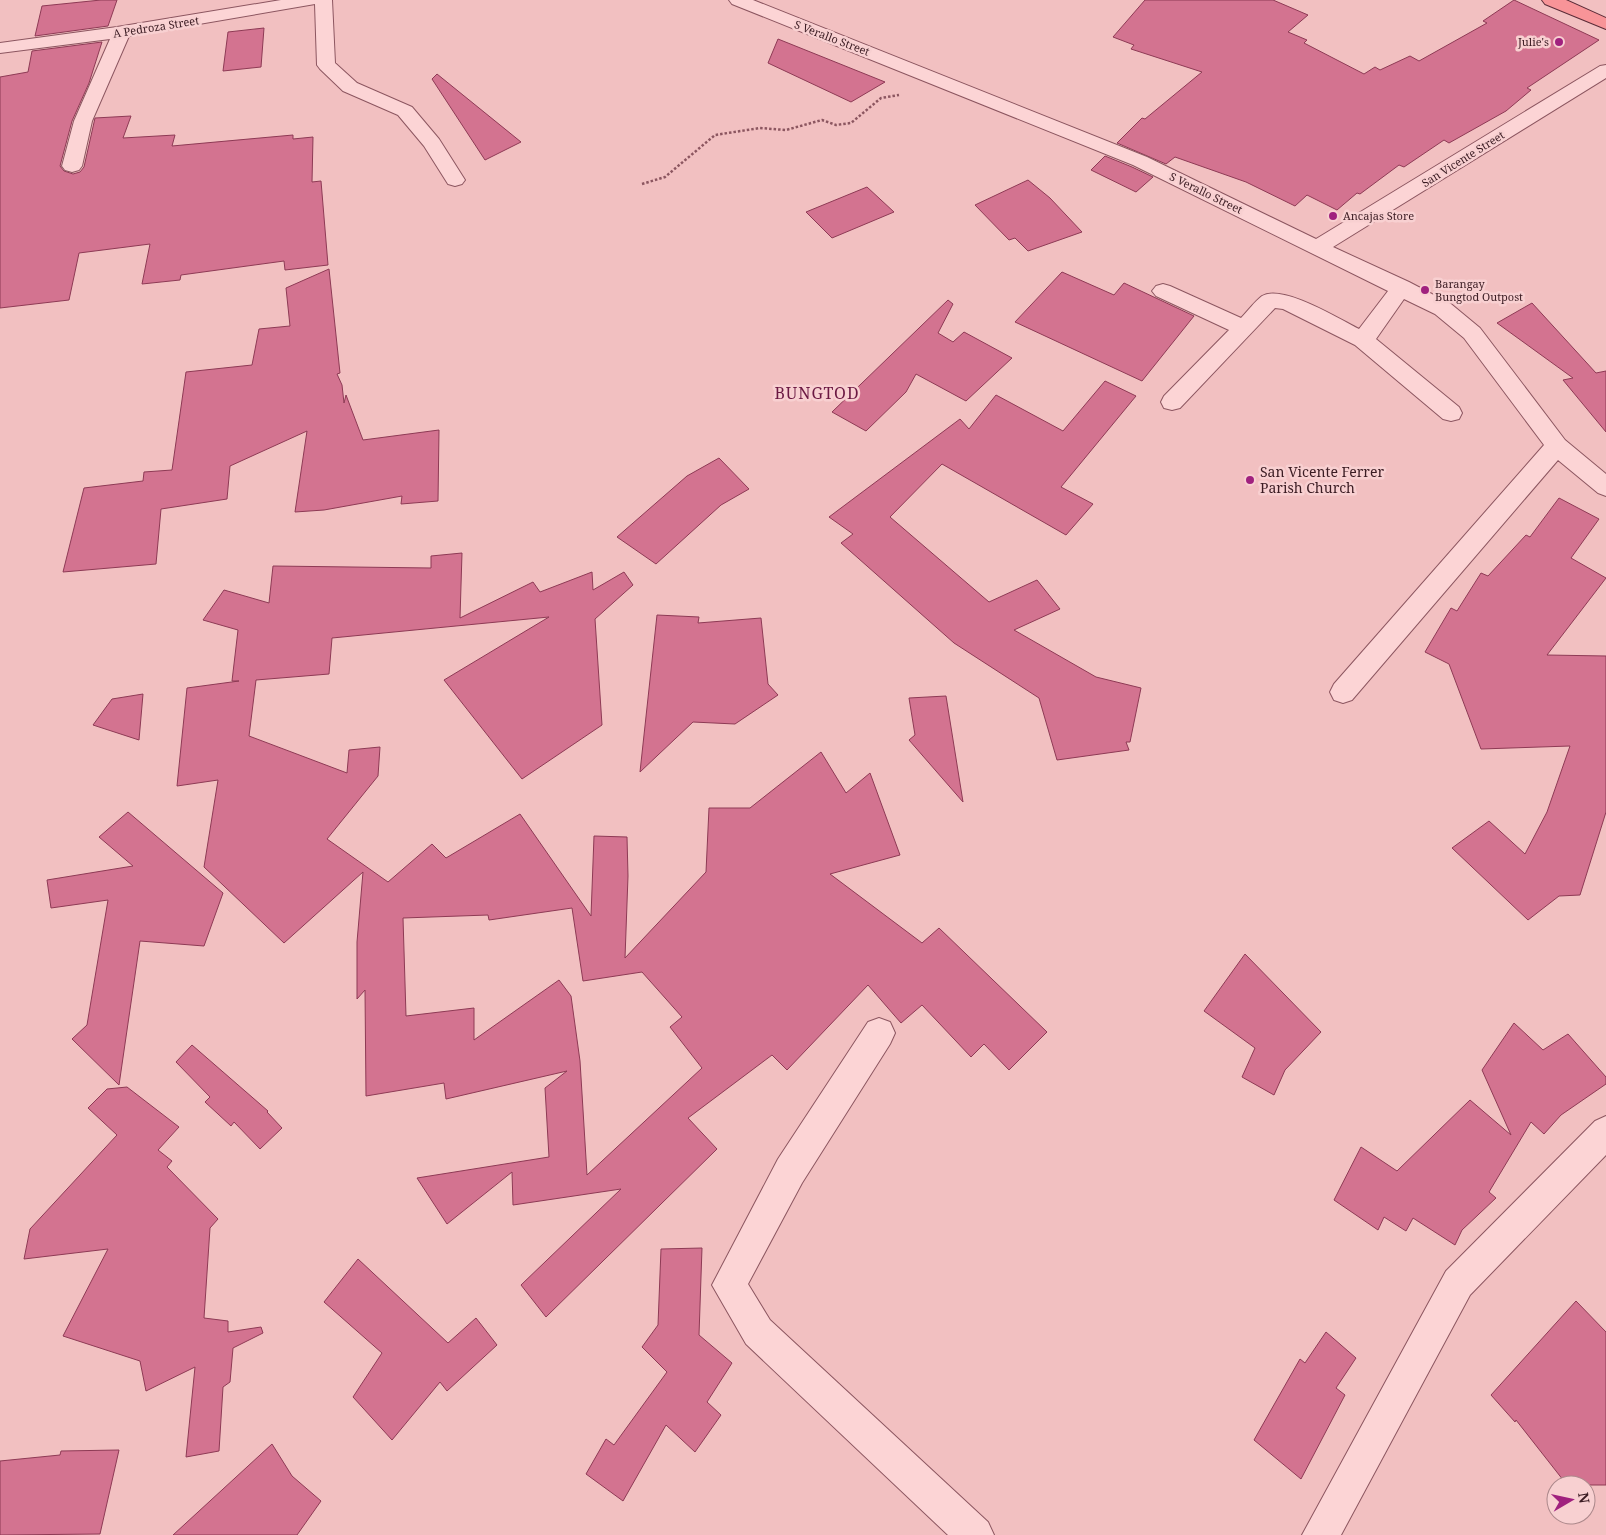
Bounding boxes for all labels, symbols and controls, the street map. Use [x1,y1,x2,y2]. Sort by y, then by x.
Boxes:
street label: A Pedroza Street [112,12,200,41]
street label: S Verallo Street [792,16,872,59]
place label: Julie's [1517,34,1549,49]
marker: Julie's [1553,36,1565,48]
street label: San Vicente Street [1419,127,1507,190]
street label: S Verallo Street [1167,168,1245,217]
place label: Ancajas Store [1343,208,1414,223]
marker: Ancajas Store [1327,210,1339,222]
place label: Barangay Bungtod Outpost [1435,276,1523,304]
marker: Barangay Bungtod Outpost [1419,284,1431,296]
district label: BUNGTOD [774,382,860,404]
place label: San Vicente Ferrer Parish Church [1260,462,1384,497]
marker: San Vicente Ferrer Parish Church [1244,474,1256,486]
north arrow [1546,1475,1596,1525]
text: N [1574,1491,1595,1505]

